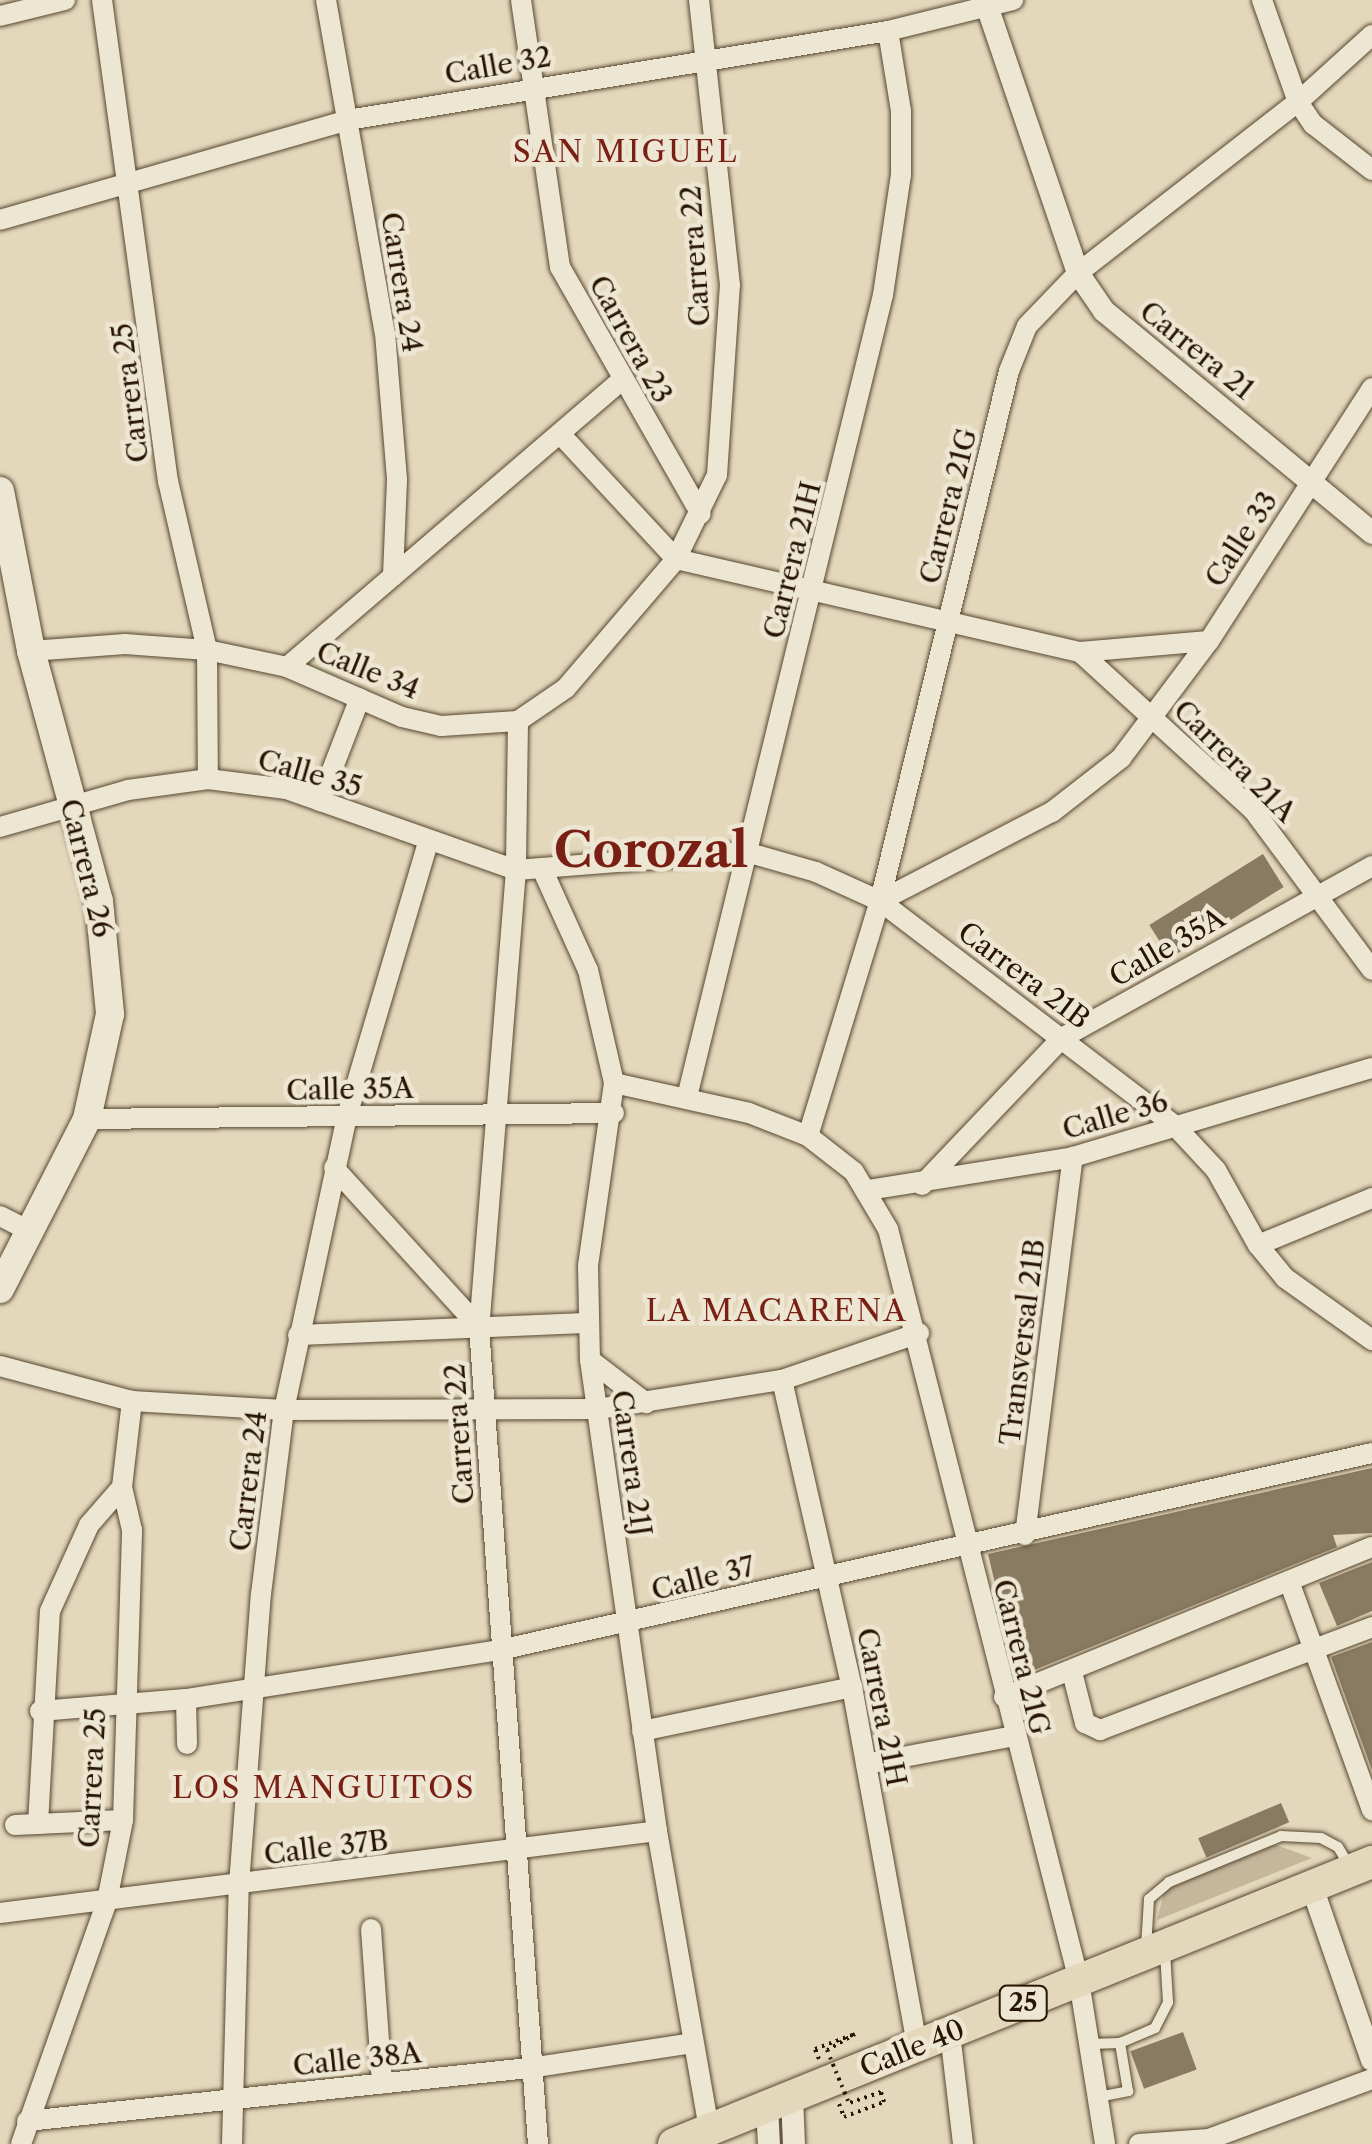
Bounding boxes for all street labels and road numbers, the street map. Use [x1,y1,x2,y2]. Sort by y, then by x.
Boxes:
street label: Calle 32 [442,39,554,91]
street label: Carrera 22 [673,184,717,328]
street label: Carrera 24 [374,210,430,354]
street label: Carrera 23 [582,269,680,409]
street label: Carrera 21 [1133,294,1261,406]
street label: Carrera 25 [105,321,155,465]
street label: Carrera 21G [912,425,984,587]
street label: Carrera 21H [756,478,828,642]
street label: Calle 33 [1198,485,1284,593]
street label: Calle 34 [312,634,424,706]
street label: Carrera 21A [1167,693,1303,829]
street label: Calle 35 [254,742,366,804]
street label: Carrera 26 [54,795,120,941]
street label: Calle 35A [1103,901,1231,993]
street label: Carrera 21B [951,914,1097,1036]
street label: Calle 35A [286,1071,414,1107]
street label: Calle 36 [1058,1084,1172,1146]
street label: Transversal 21B [993,1237,1051,1447]
street label: Carrera 22 [437,1362,481,1506]
street label: Carrera 21J [605,1388,659,1538]
street label: Carrera 24 [223,1409,273,1553]
street label: Calle 37 [648,1549,758,1607]
street label: Carrera 21G [986,1576,1058,1738]
street label: Carrera 21H [850,1625,914,1789]
street label: Carrera 25 [72,1707,112,1849]
street label: Calle 37B [262,1823,390,1871]
road number: 25 [998,1983,1048,2023]
street label: Calle 40 [855,2012,969,2084]
street label: Calle 38A [291,2036,423,2082]

